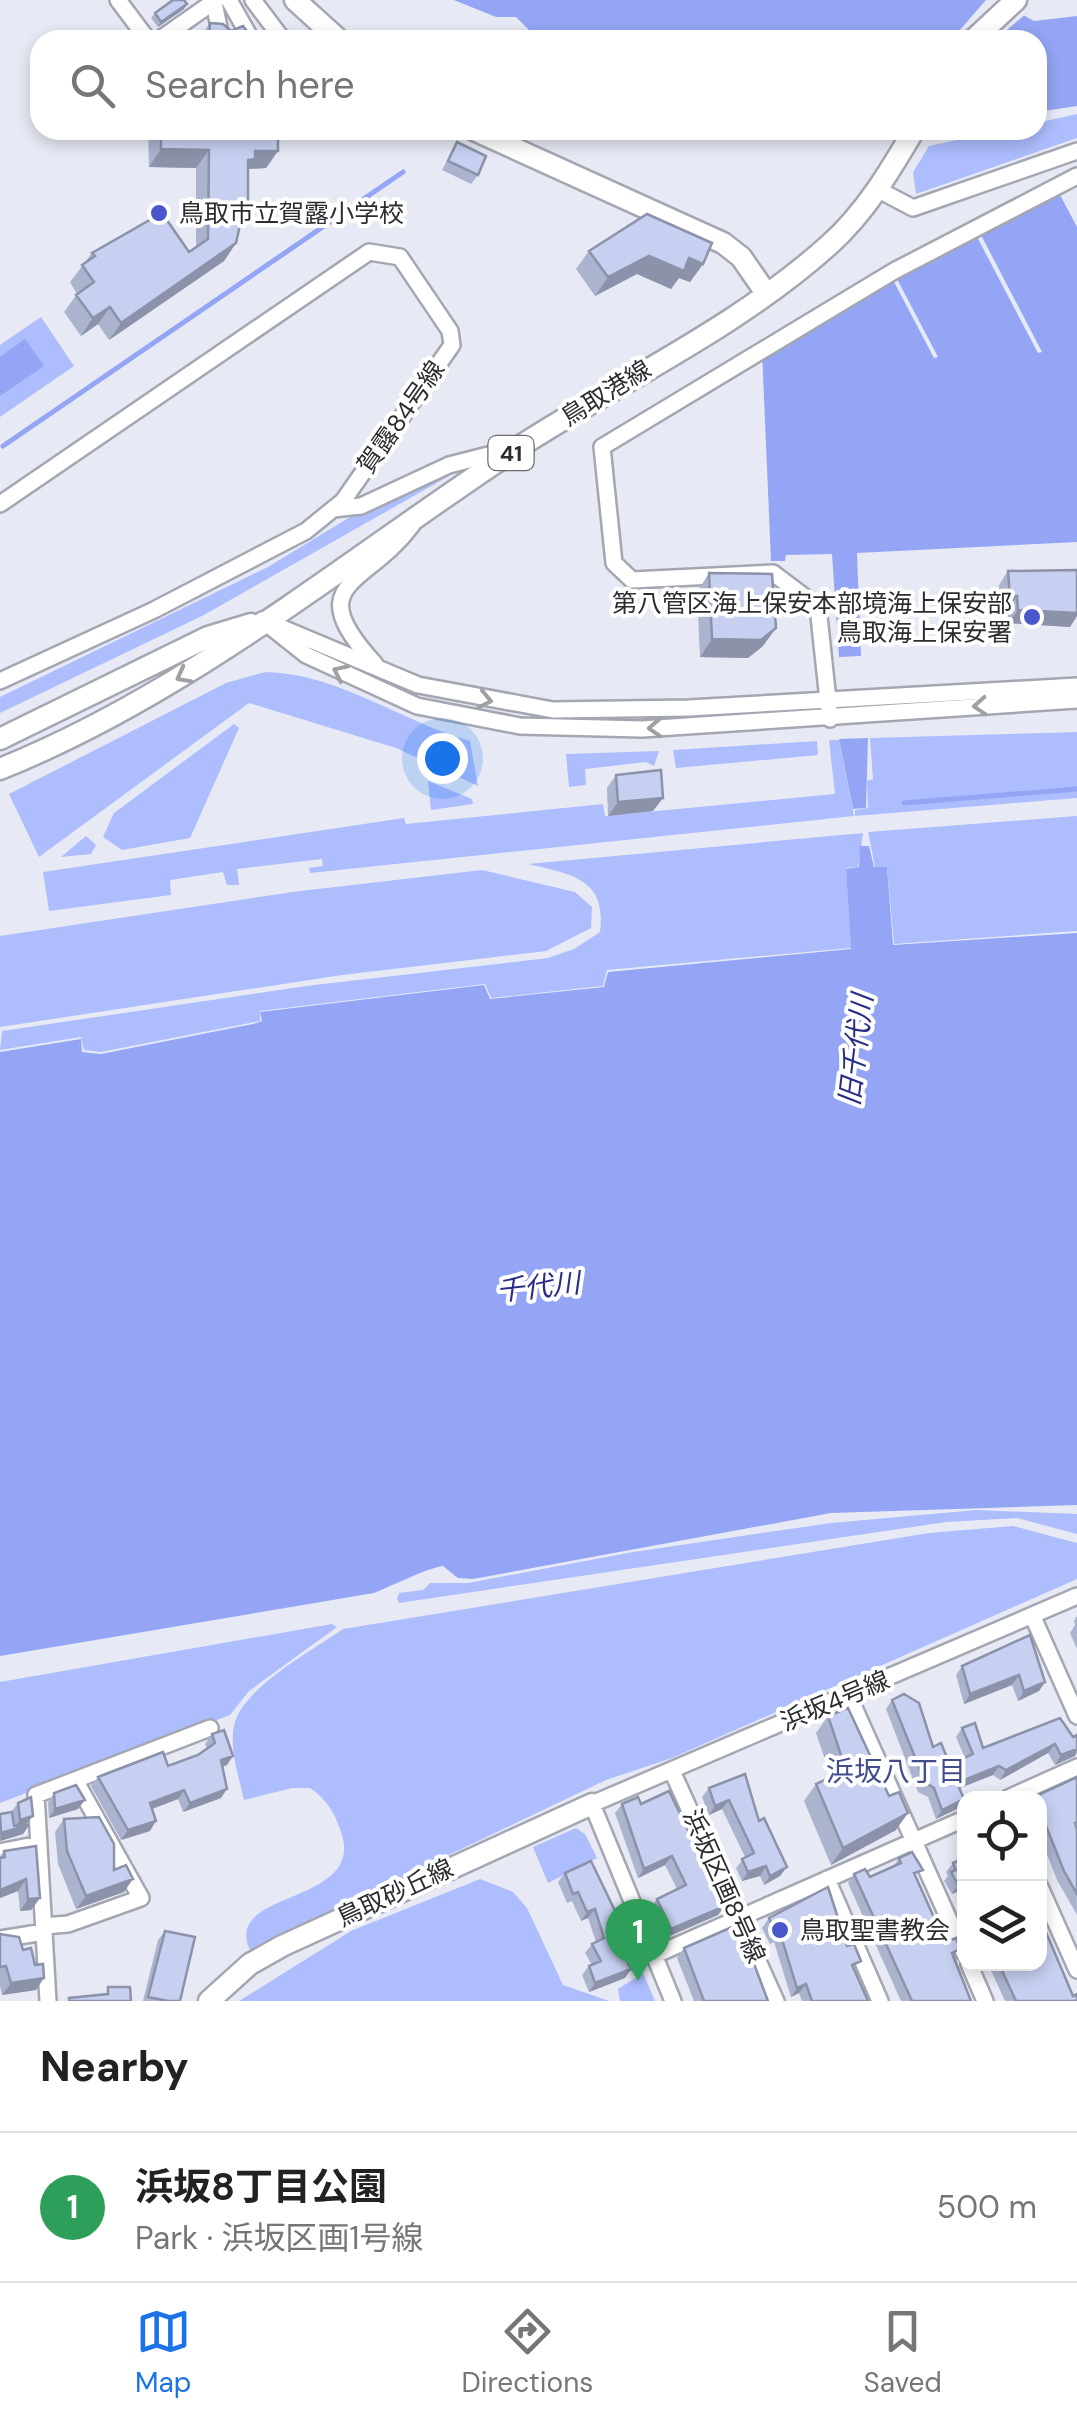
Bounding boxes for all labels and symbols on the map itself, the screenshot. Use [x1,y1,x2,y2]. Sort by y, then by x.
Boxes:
place label: 鳥取市立賀露小学校 [179,197,404,230]
marker: 鳥取市立賀露小学校 [148,202,170,224]
street label: 鳥取港線 [555,353,657,433]
street label: 賀露84号線 [350,354,452,480]
road number: 41 [488,436,534,470]
place label: 第八管区海上保安本部境海上保安部 鳥取海上保安署 [612,587,1012,649]
marker: 第八管区海上保安本部境海上保安部 鳥取海上保安署 [1021,606,1043,628]
one-way arrow [175,664,193,683]
one-way arrow [332,664,350,684]
one-way arrow [476,688,493,709]
one-way arrow [971,695,987,716]
one-way arrow [647,717,663,738]
your location [417,733,468,784]
water label: 旧千代川 [831,989,882,1108]
water label: 千代川 [494,1264,585,1310]
street label: 浜坂4号線 [776,1663,894,1739]
district label: 浜坂八丁目 [826,1753,966,1790]
street label: 浜坂区画8号線 [675,1804,773,1968]
street label: 鳥取砂丘線 [331,1852,459,1934]
pin: 1 [606,1898,670,1981]
place label: 鳥取聖書教会 [800,1914,950,1947]
marker: 鳥取聖書教会 [769,1919,791,1941]

